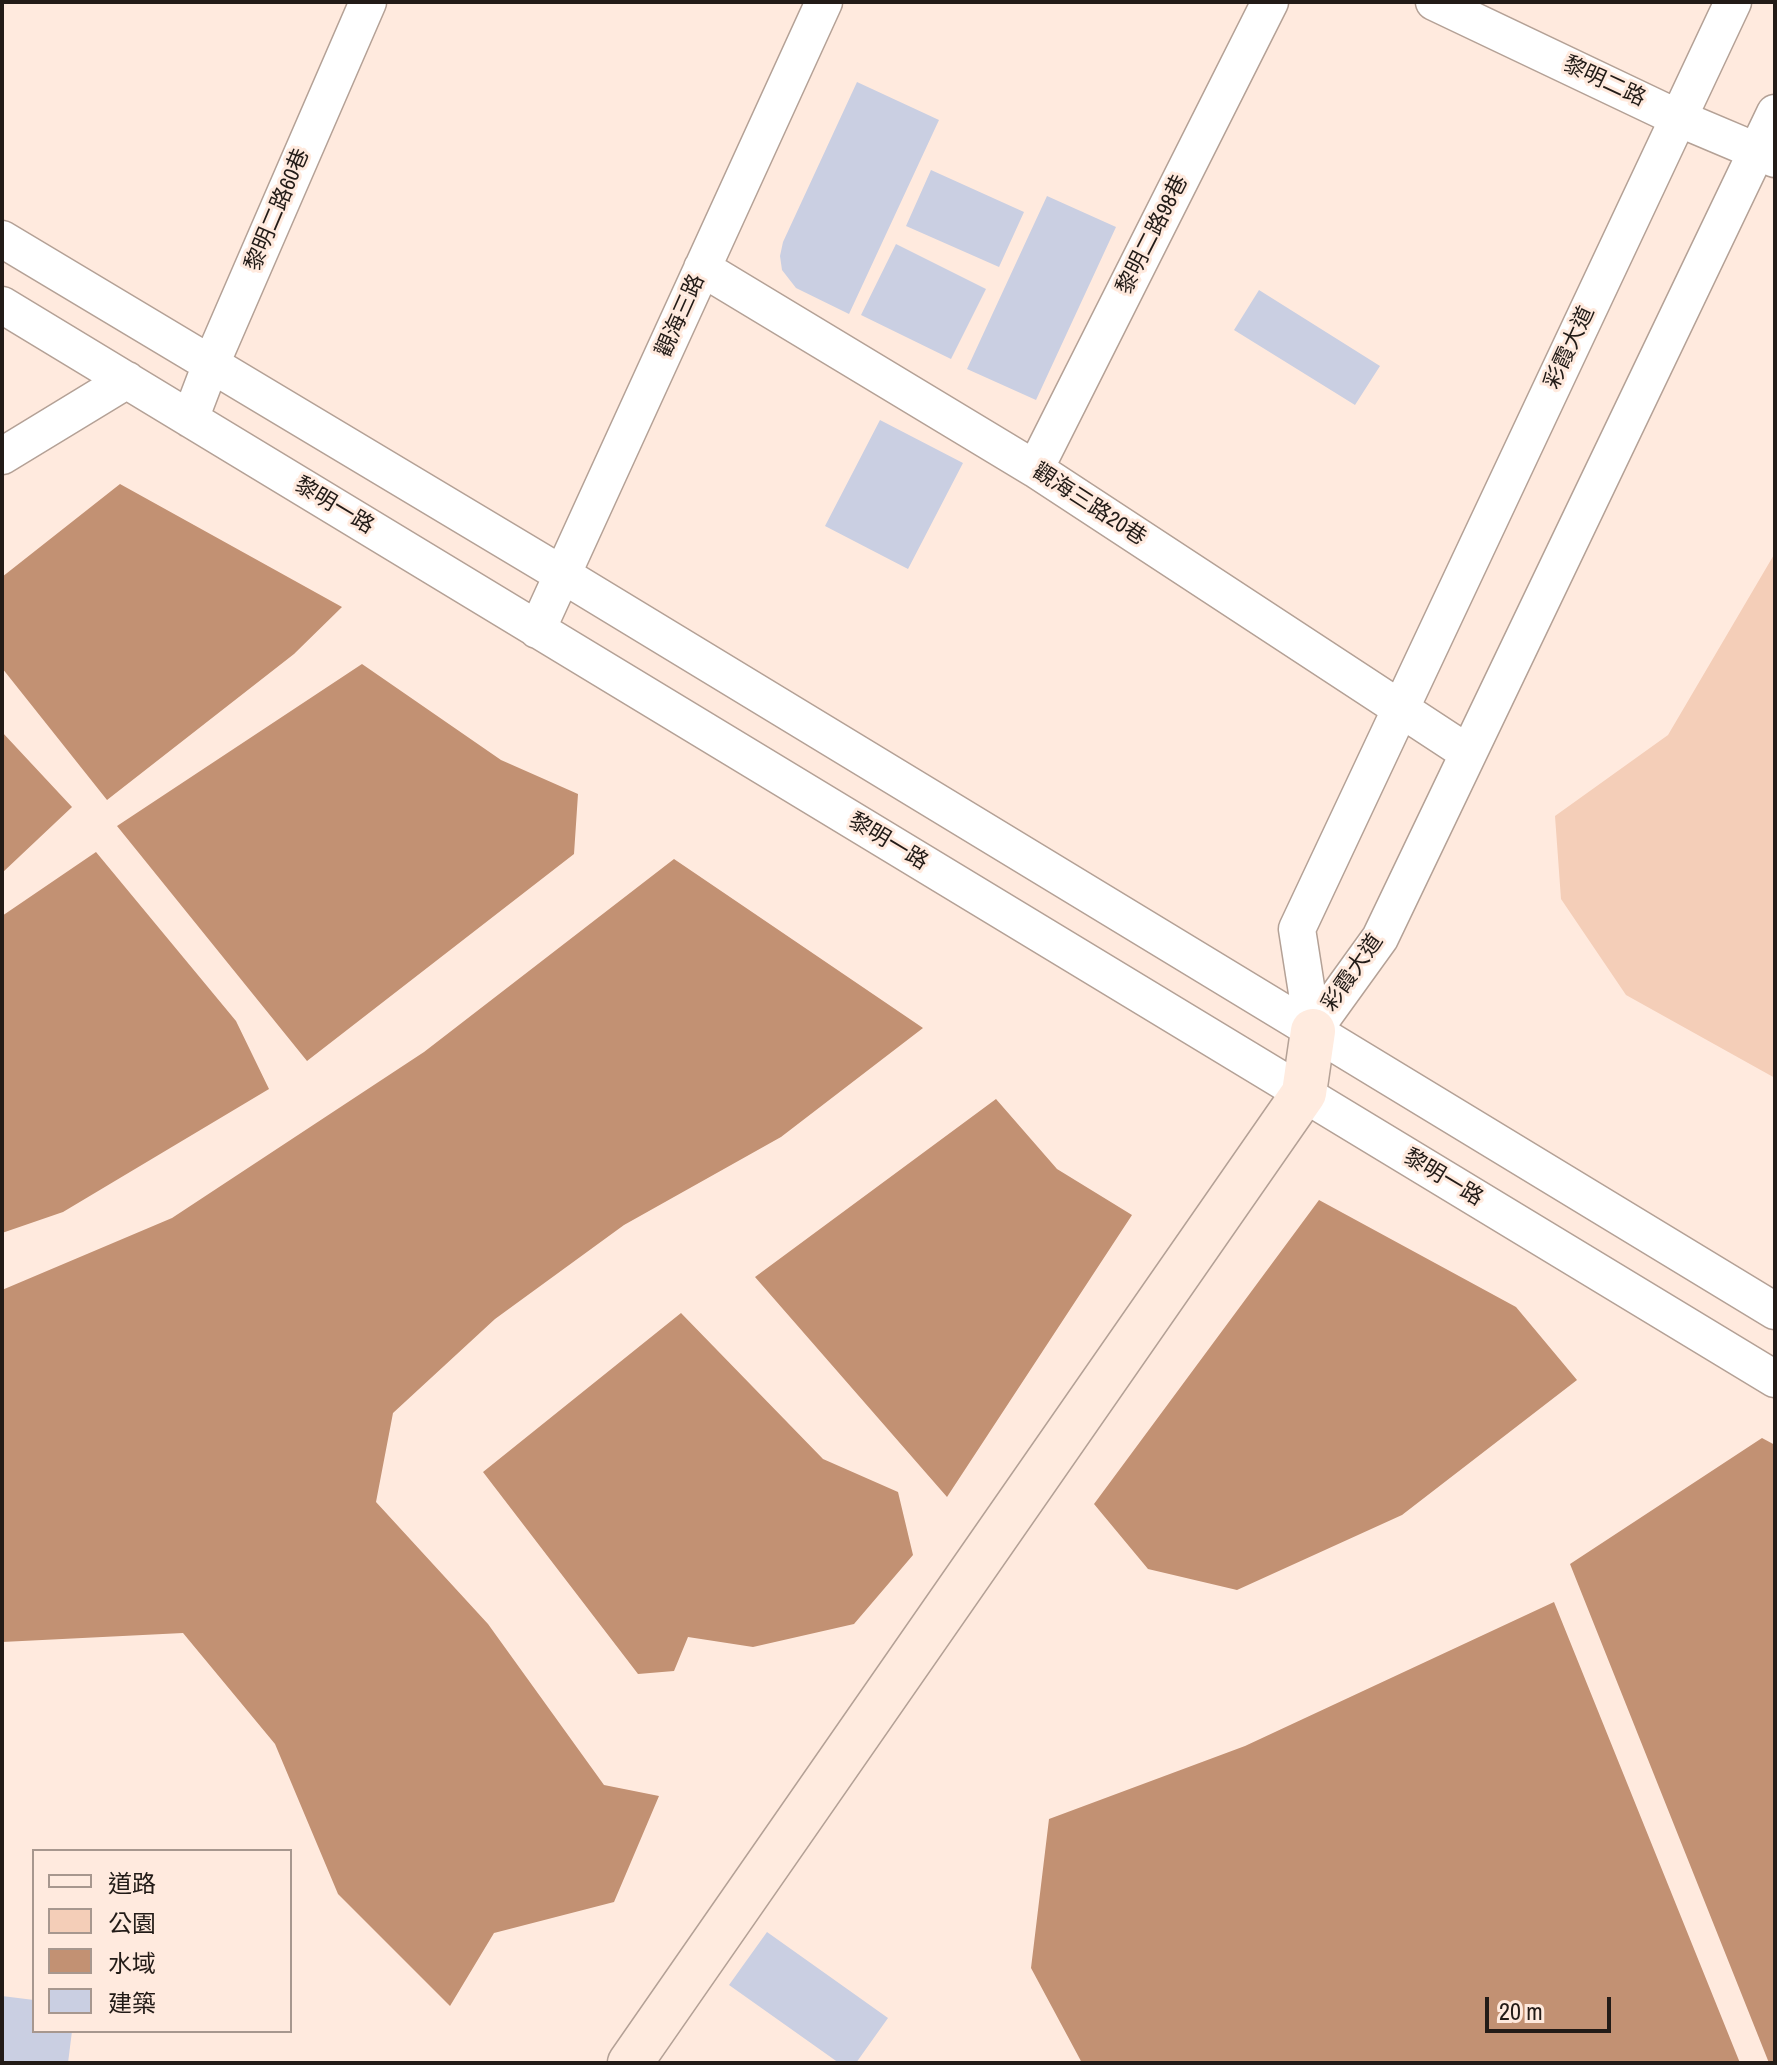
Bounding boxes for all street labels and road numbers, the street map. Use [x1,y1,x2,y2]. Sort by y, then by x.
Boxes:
street label: 黎明二路 [1559,51,1649,113]
street label: 黎明二路60巷 [240,145,316,275]
street label: 黎明二路98巷 [1112,171,1194,299]
street label: 觀海三路 [651,270,711,362]
street label: 彩霞大道 [1539,303,1601,393]
street label: 觀海三路20巷 [1027,459,1151,551]
street label: 黎明一路 [289,472,379,540]
street label: 黎明一路 [843,808,933,876]
street label: 彩霞大道 [1317,929,1389,1017]
street label: 黎明一路 [1398,1144,1488,1212]

